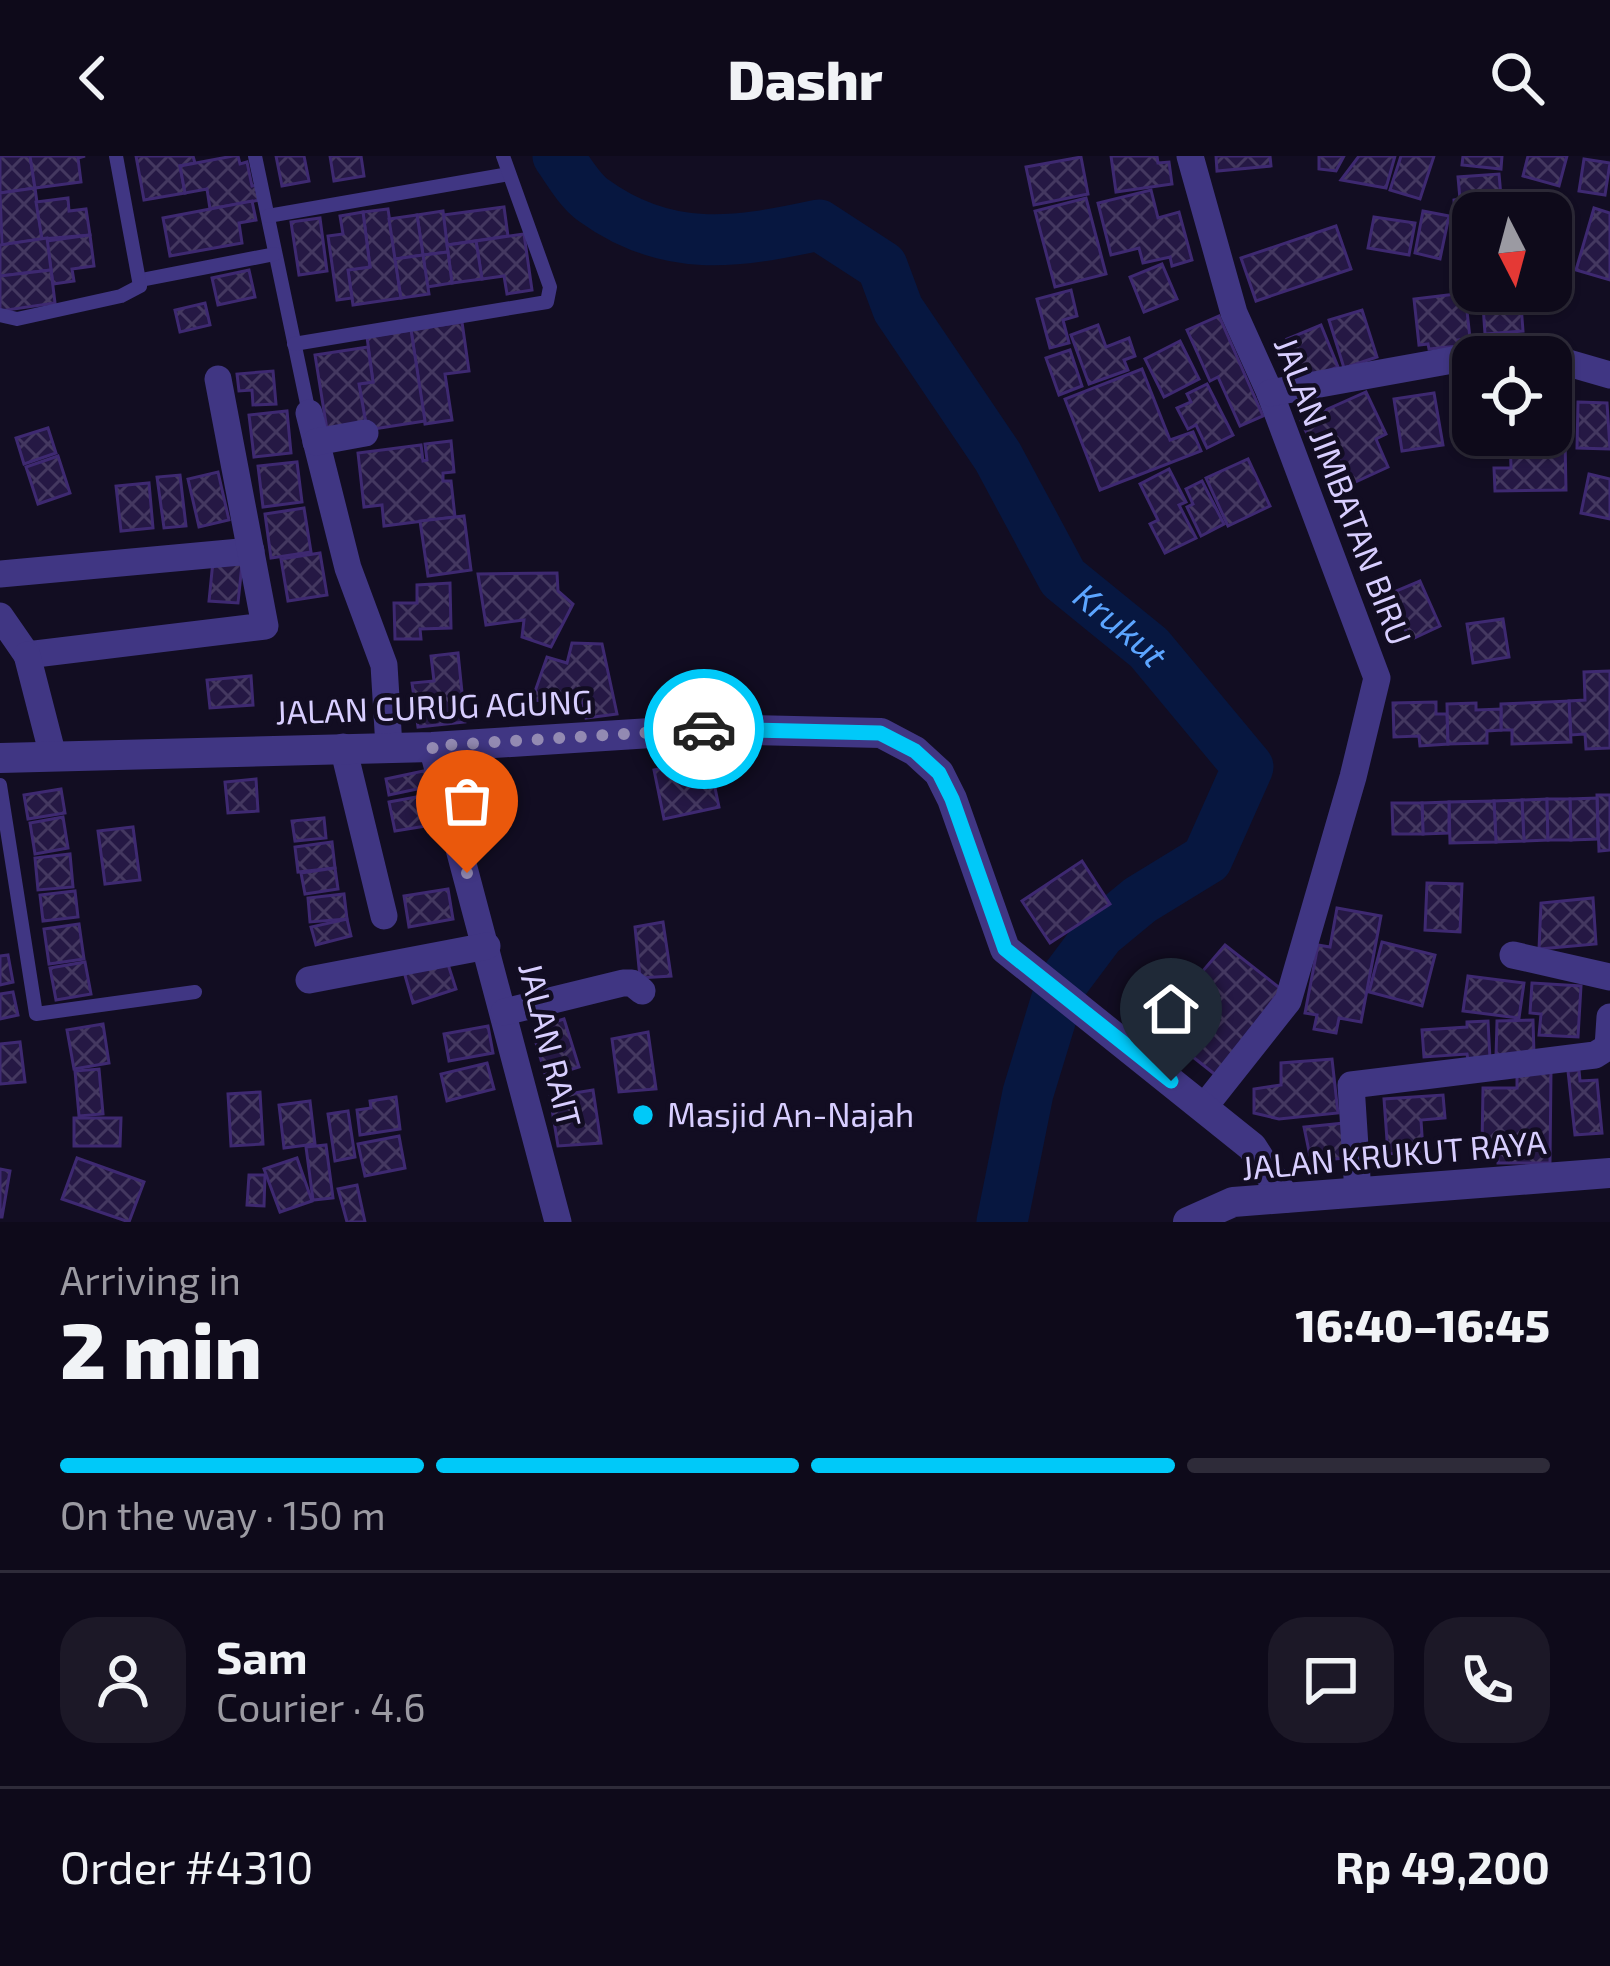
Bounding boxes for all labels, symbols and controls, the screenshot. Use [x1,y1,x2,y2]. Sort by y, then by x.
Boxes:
icon: back [60,45,126,111]
icon: search [1484,45,1550,111]
text: Dashr [728,46,882,111]
north arrow [1452,192,1572,312]
map controls [1452,192,1572,456]
street label: JALAN JIMBATAN BIRU [1267,331,1421,650]
button: locate [1452,336,1572,456]
water label: Krukut [1066,573,1179,675]
courier [644,669,764,789]
street label: JALAN CURUG AGUNG [275,680,593,732]
icon: car [671,696,737,762]
pin [416,750,518,873]
icon: bag [434,768,500,834]
street label: JALAN RAIT [511,958,591,1131]
pin [1120,958,1222,1081]
icon: home [1138,976,1204,1042]
place label: Masjid An-Najah [667,1094,914,1134]
marker: Masjid An-Najah [630,1102,656,1128]
street label: JALAN KRUKUT RAYA [1240,1121,1548,1187]
text: Arriving in [60,1256,241,1303]
text: 16:40–16:45 [1296,1297,1550,1351]
text: 2 min [60,1301,262,1395]
text: On the way · 150 m [60,1491,386,1538]
button: person [60,1617,186,1743]
button: chat [1268,1617,1394,1743]
button: phone [1424,1617,1550,1743]
text: Sam [216,1629,308,1683]
text: Courier · 4.6 [216,1683,426,1730]
text: Order #4310 [60,1839,313,1893]
text: Rp 49,200 [1335,1839,1550,1893]

